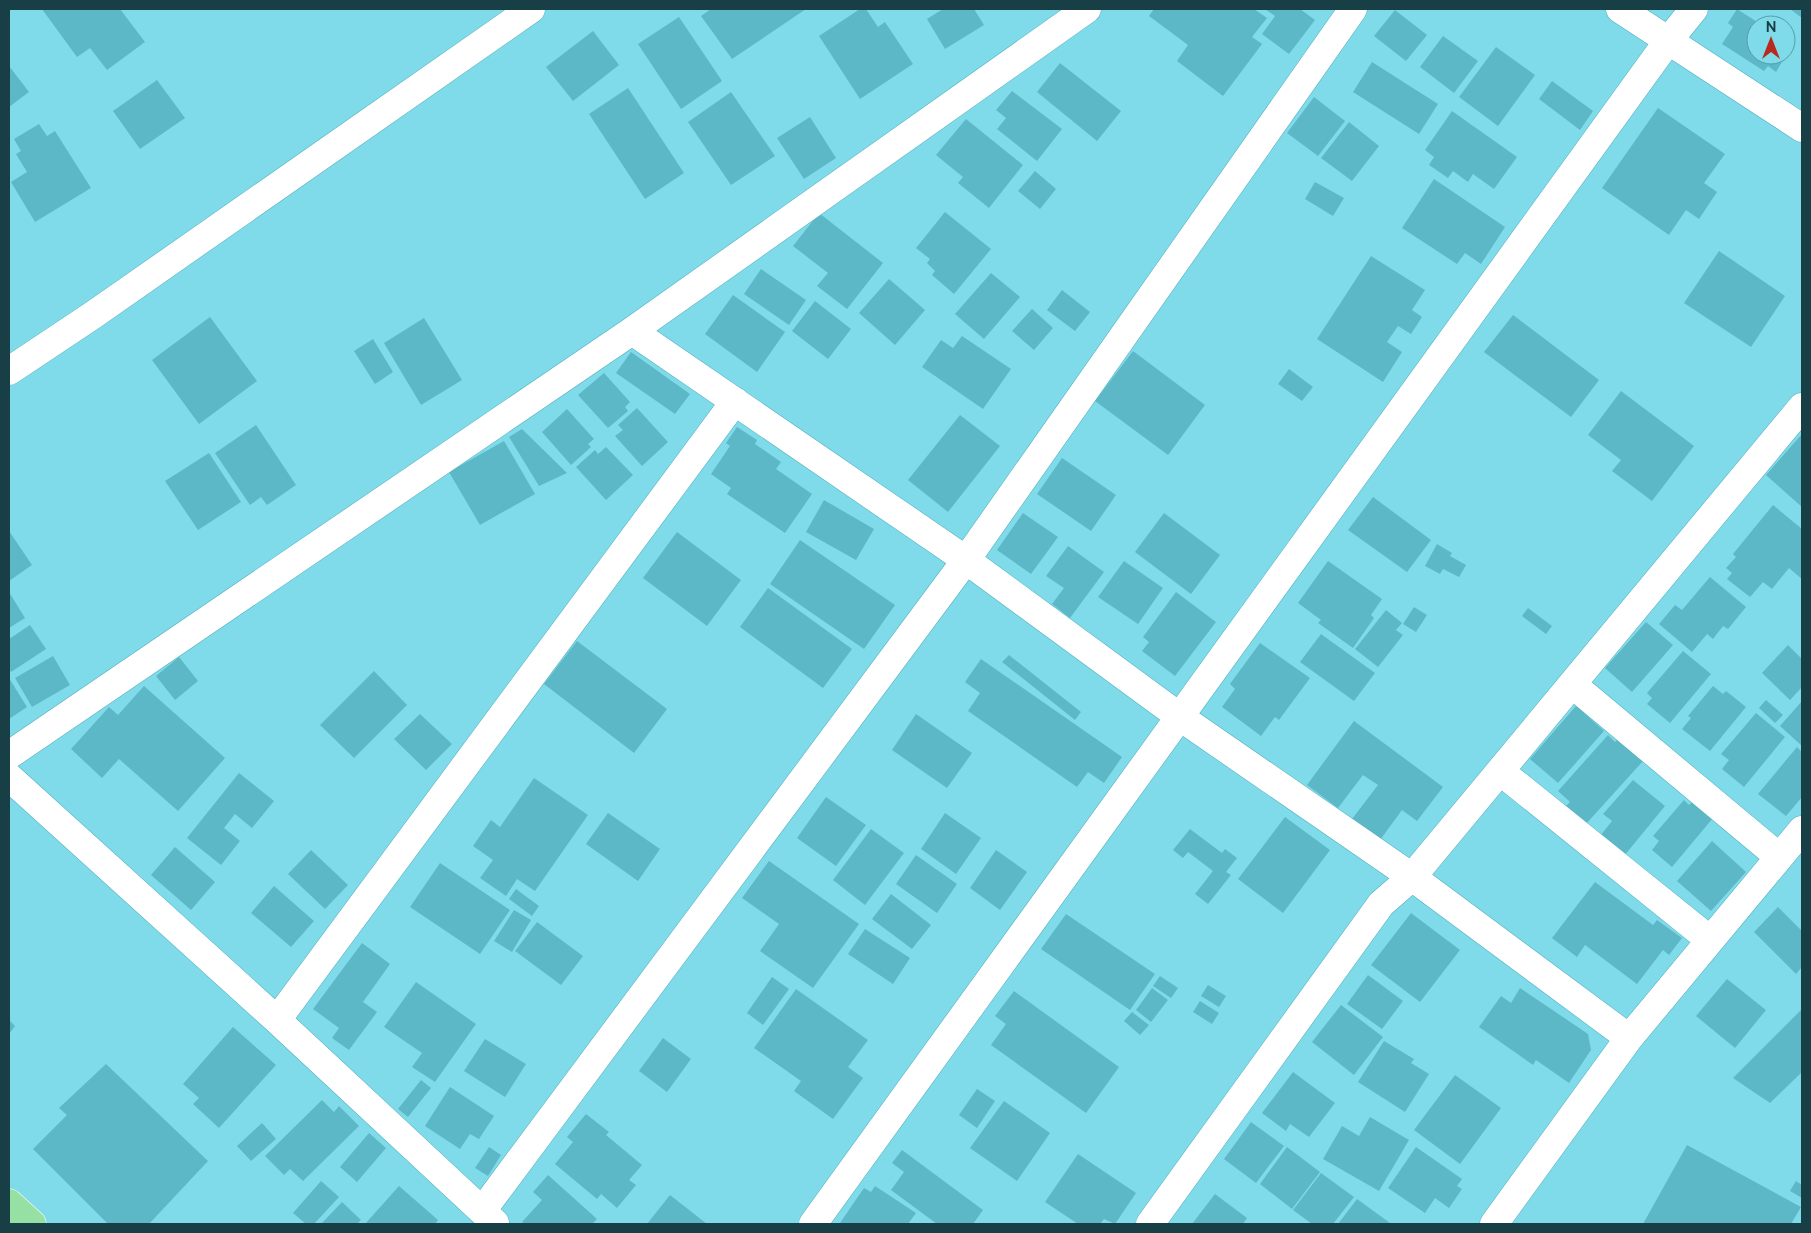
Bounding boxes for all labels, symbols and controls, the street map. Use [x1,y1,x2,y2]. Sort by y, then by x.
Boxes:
north arrow [1746,15,1796,65]
text: N [1766,19,1776,35]

